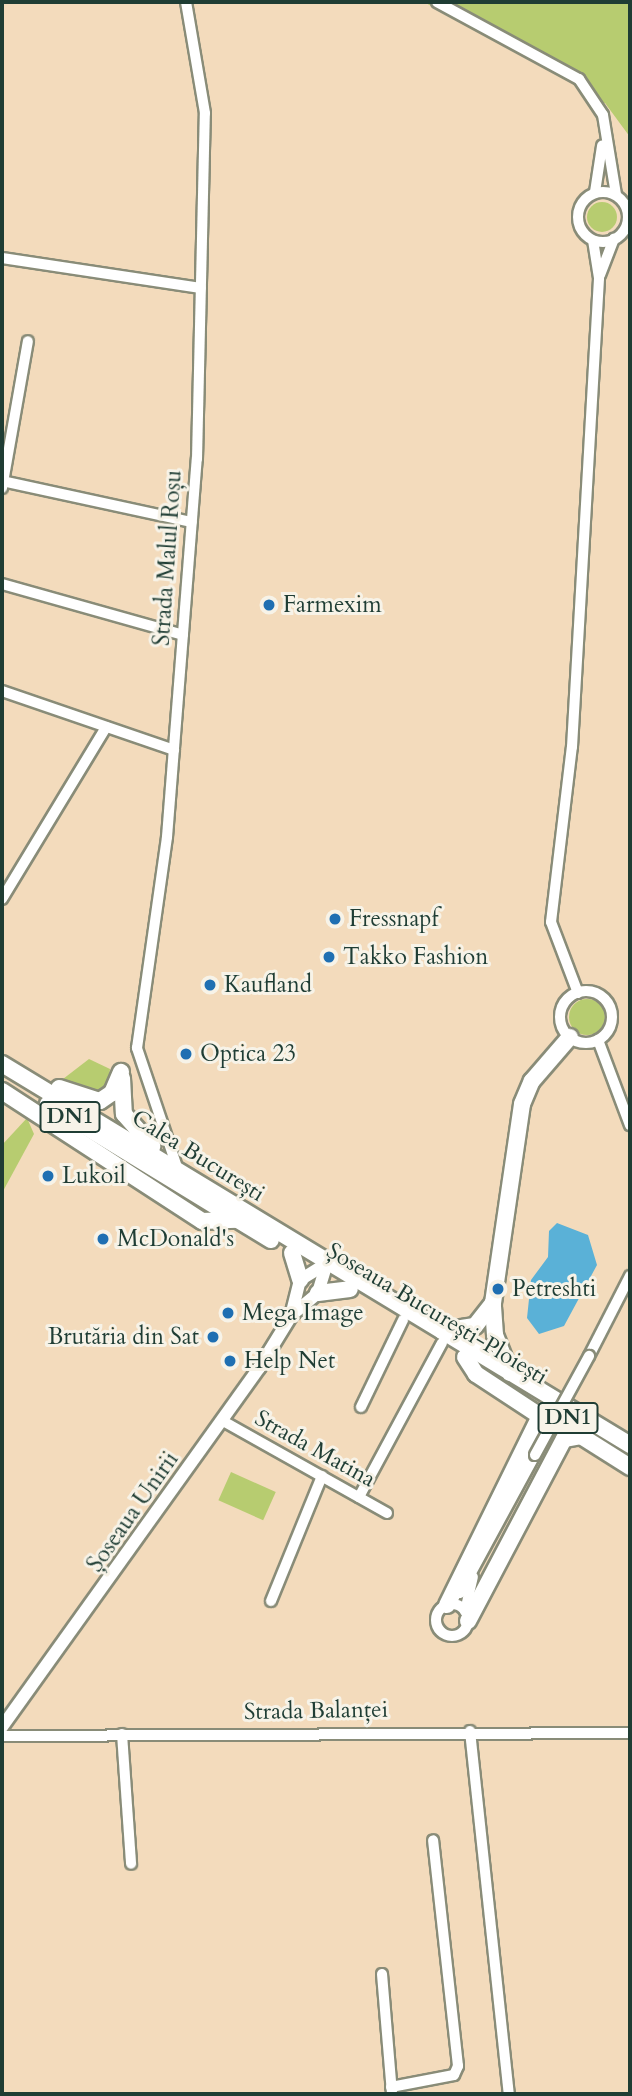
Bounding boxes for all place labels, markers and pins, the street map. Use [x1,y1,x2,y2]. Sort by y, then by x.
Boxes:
place label: Farmexim [283,591,382,619]
marker: Farmexim [261,597,277,613]
place label: Fressnapf [349,905,439,933]
marker: Fressnapf [327,911,343,927]
place label: Takko Fashion [343,943,488,971]
marker: Takko Fashion [321,949,337,965]
place label: Kaufland [224,971,312,999]
marker: Kaufland [202,977,218,993]
place label: Optica 23 [200,1040,296,1068]
marker: Optica 23 [178,1046,194,1062]
place label: Lukoil [62,1162,126,1190]
marker: Lukoil [40,1168,56,1184]
place label: McDonald's [117,1225,234,1253]
marker: McDonald's [95,1231,111,1247]
place label: Petreshti [512,1275,596,1303]
marker: Petreshti [490,1281,506,1297]
place label: Mega Image [242,1299,364,1327]
marker: Mega Image [220,1305,236,1321]
place label: Brutăria din Sat [48,1323,199,1351]
marker: Brutăria din Sat [205,1329,221,1345]
place label: Help Net [244,1347,335,1375]
marker: Help Net [222,1353,238,1369]

